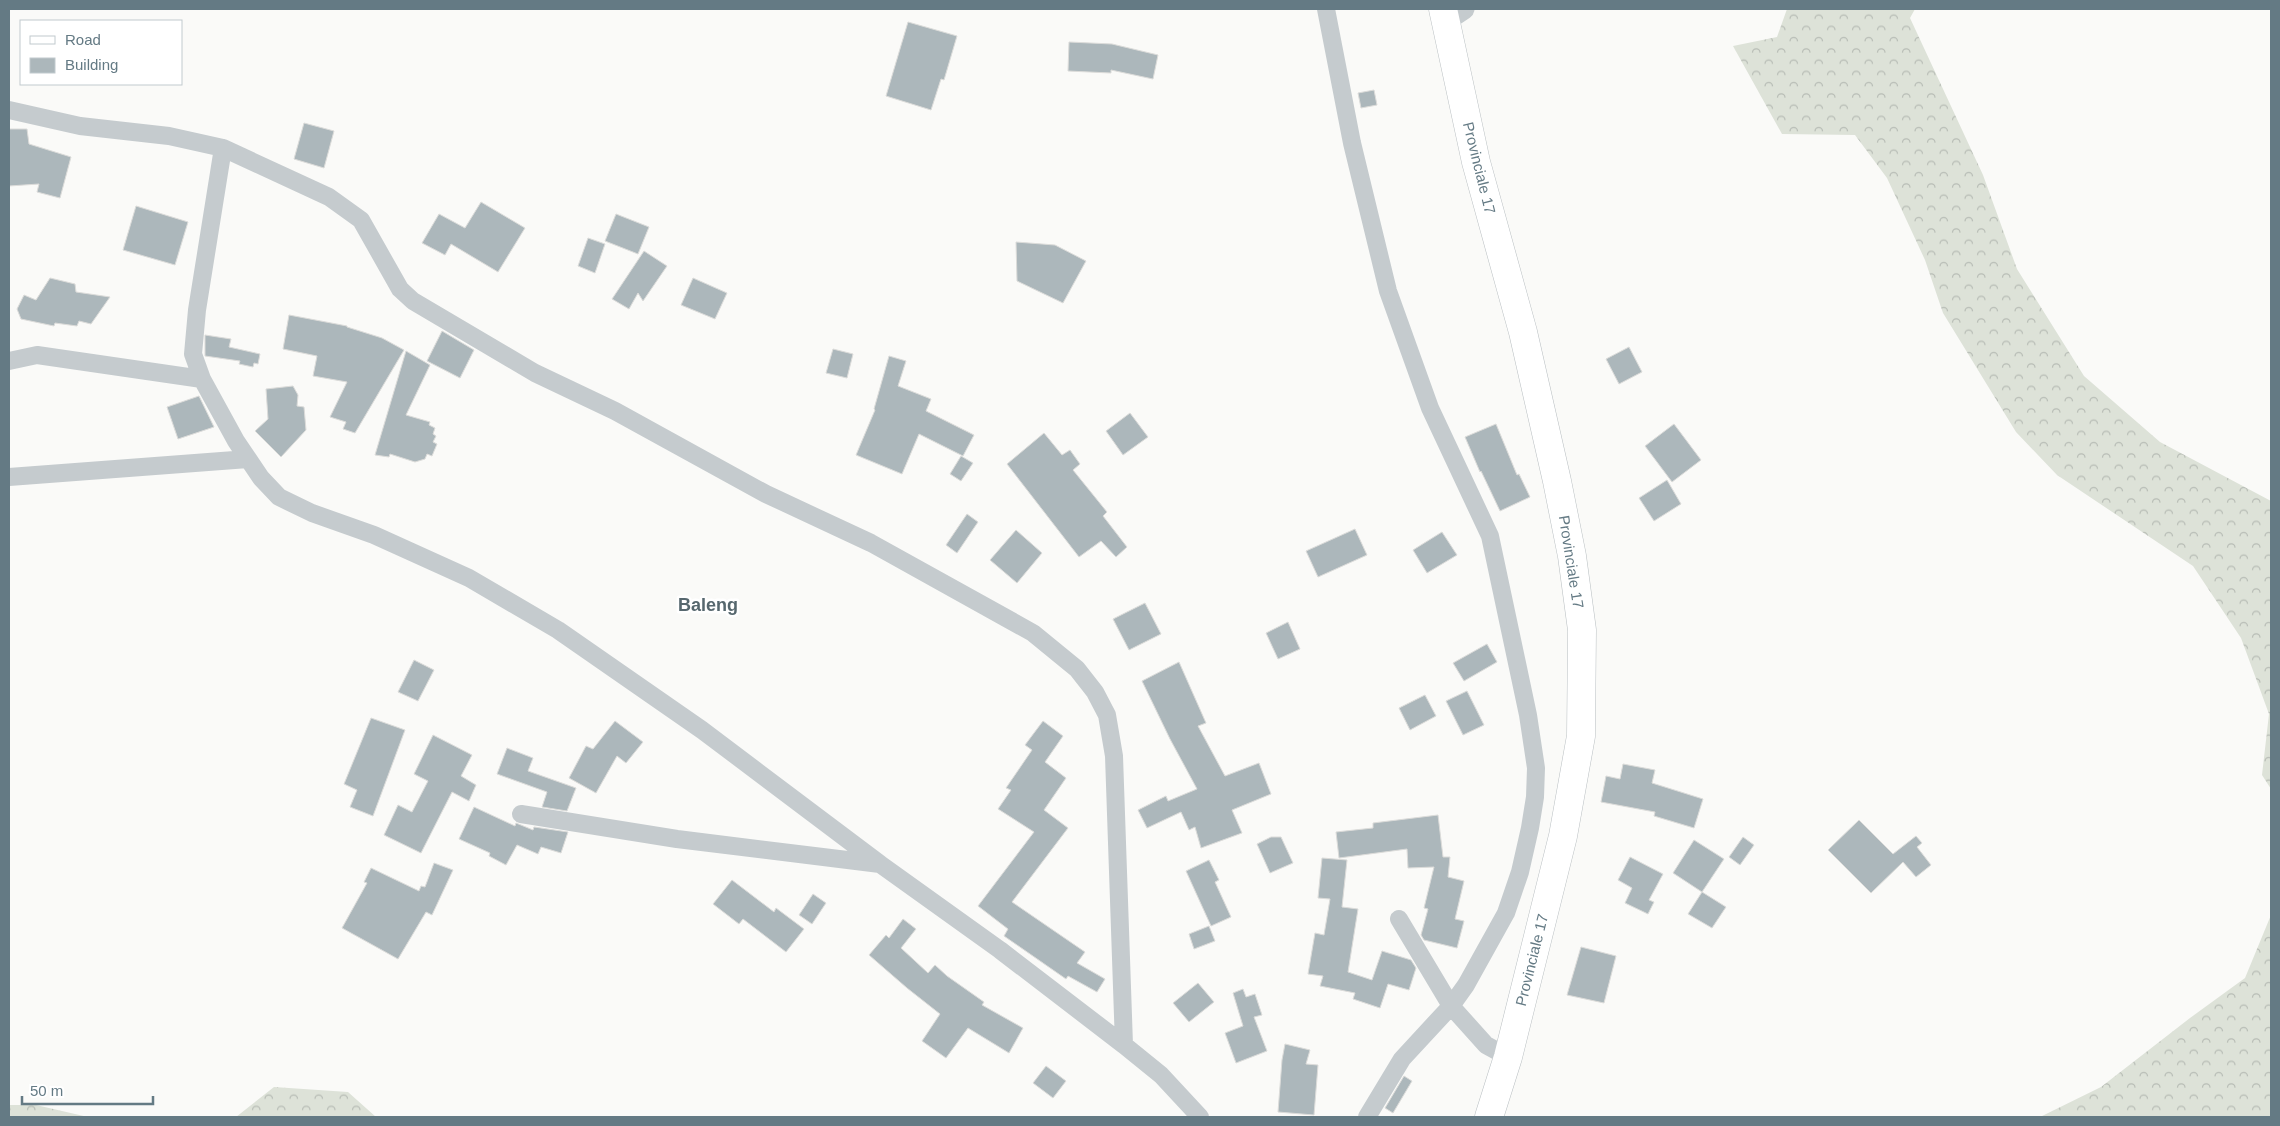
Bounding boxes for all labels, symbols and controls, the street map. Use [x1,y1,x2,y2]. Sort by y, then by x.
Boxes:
legend [20,20,182,85]
text: Road [65,31,101,48]
text: Building [65,56,118,73]
street label: Provinciale 17 [1460,120,1499,216]
street label: Provinciale 17 [1556,514,1587,610]
district label: Baleng [678,595,738,615]
street label: Provinciale 17 [1512,912,1551,1008]
scale bar [22,1074,154,1106]
text: 50 m [30,1082,63,1099]

